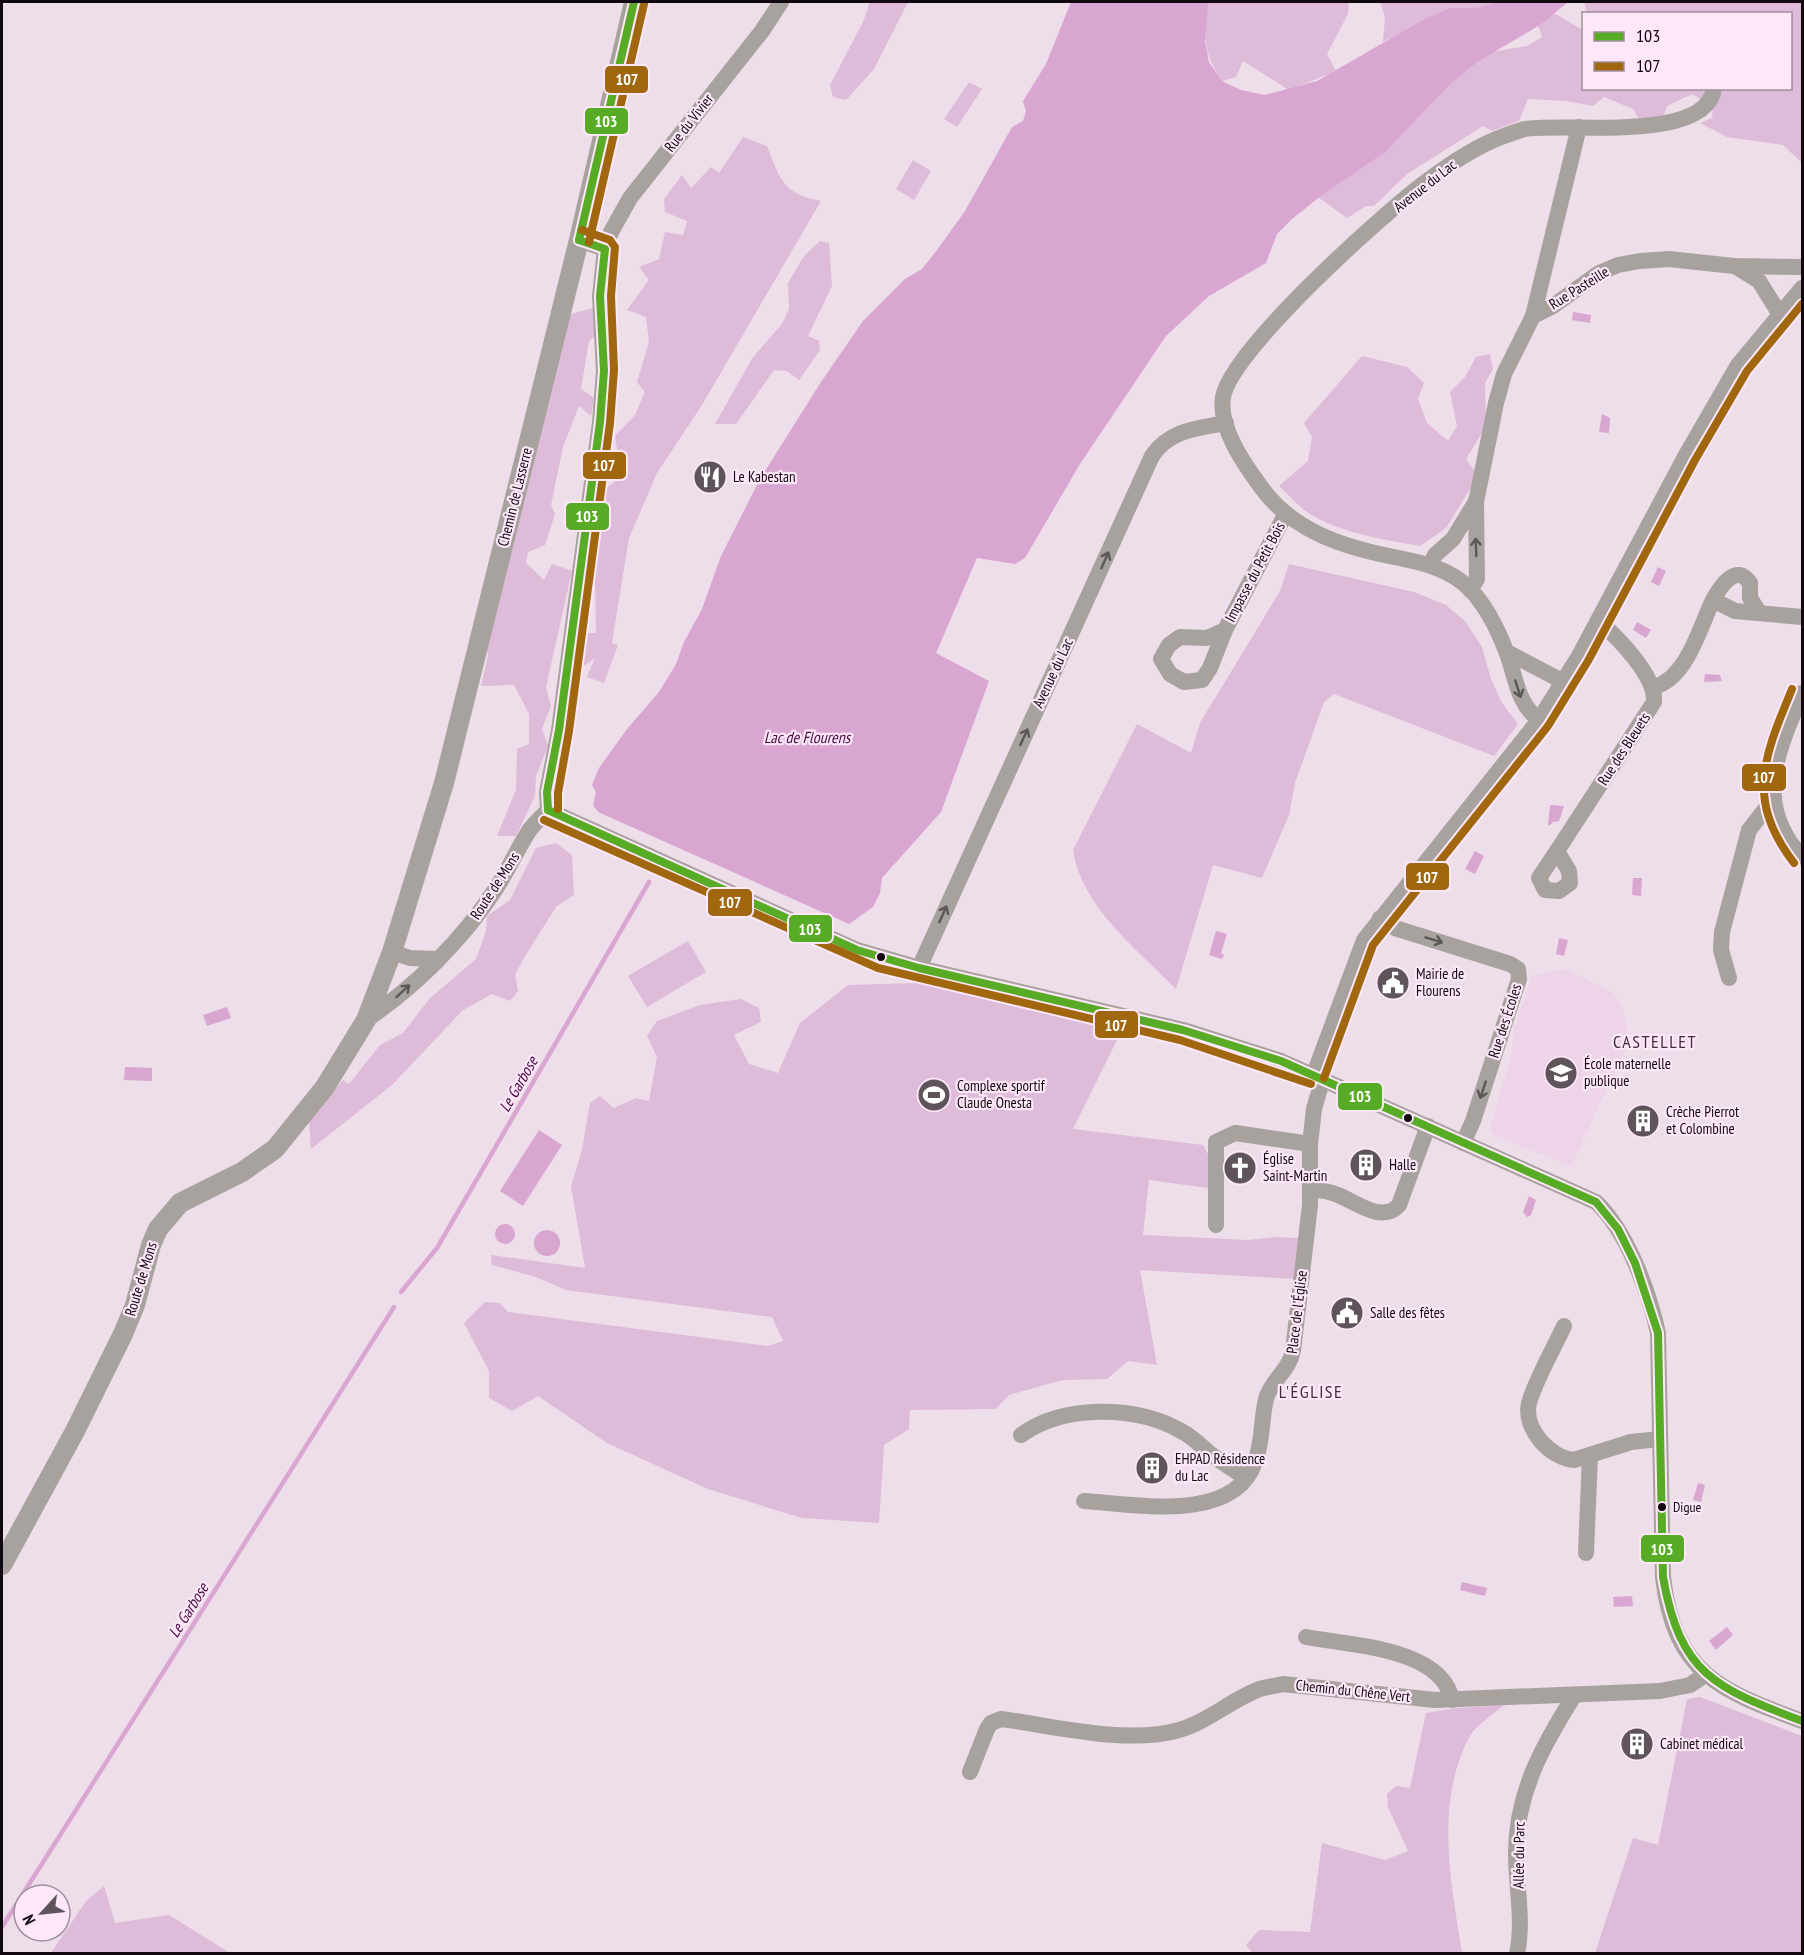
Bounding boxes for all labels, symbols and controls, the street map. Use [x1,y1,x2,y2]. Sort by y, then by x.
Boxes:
legend [1582,12,1792,90]
text: 103 [1636,24,1660,47]
text: 107 [1636,54,1660,77]
line badge: 107 [604,65,649,94]
text: 107 [616,69,638,89]
street label: Rue du Vivier [660,89,718,156]
line badge: 103 [584,107,629,135]
text: 103 [595,111,617,131]
street label: Avenue du Lac [1389,155,1460,216]
street label: Rue Pasteille [1545,262,1612,313]
street label: Chemin de Lasserre [493,446,536,548]
line badge: 107 [582,451,627,480]
text: 107 [593,455,615,475]
restaurant icon: Le Kabestan [692,459,728,495]
place label: Le Kabestan [733,467,796,486]
line badge: 103 [565,502,610,531]
text: 103 [576,506,598,526]
street label: Impasse du Petit Bois [1220,518,1289,625]
one-way arrow [1471,538,1482,558]
one-way arrow [1099,551,1111,569]
street label: Avenue du Lac [1028,634,1077,711]
one-way arrow [1513,679,1524,698]
street label: Rue des Bleuets [1593,709,1654,789]
water label: Lac de Flourens [764,727,852,747]
one-way arrow [1018,729,1030,747]
line badge: 107 [1741,763,1787,792]
text: 107 [1753,767,1775,787]
street label: Route de Mons [466,848,523,923]
line badge: 107 [1405,862,1450,891]
text: 107 [1416,867,1438,887]
line badge: 107 [707,888,753,917]
text: 107 [719,892,741,912]
one-way arrow [937,906,949,924]
line badge: 103 [788,914,833,943]
text: 103 [799,919,821,939]
one-way arrow [1424,935,1443,946]
unlabelled marker [875,951,887,963]
place label: Mairie de Flourens [1416,964,1464,1000]
public building icon: Mairie de Flourens [1375,965,1411,1001]
street label: Rue des Écoles [1484,981,1525,1060]
one-way arrow [395,984,410,998]
line badge: 107 [1094,1010,1139,1039]
text: 107 [1105,1015,1127,1035]
district label: CASTELLET [1613,1030,1697,1053]
water label: Le Garbose [494,1052,542,1115]
place label: École maternelle publique [1584,1054,1671,1090]
school or university icon: École maternelle publique [1543,1055,1579,1091]
place label: Complexe sportif Claude Onesta [957,1076,1046,1112]
sports icon: Complexe sportif Claude Onesta [916,1077,952,1113]
one-way arrow [1477,1080,1488,1099]
line badge: 103 [1337,1082,1383,1111]
text: 103 [1349,1086,1371,1106]
place label: Crèche Pierrot et Colombine [1666,1102,1739,1138]
building icon: Crèche Pierrot et Colombine [1625,1103,1661,1139]
unlabelled marker [1402,1112,1414,1124]
building icon: Halle [1348,1147,1384,1183]
place label: Église Saint-Martin [1263,1149,1327,1185]
church icon: Église Saint-Martin [1222,1150,1258,1186]
place label: Halle [1389,1155,1416,1174]
street label: Route de Mons [120,1239,161,1318]
street label: Place de l'Église [1282,1269,1311,1355]
public building icon: Salle des fêtes [1329,1295,1365,1331]
place label: Salle des fêtes [1370,1303,1445,1322]
district label: L'ÉGLISE [1279,1380,1343,1403]
place label: EHPAD Résidence du Lac [1175,1449,1265,1485]
building icon: EHPAD Résidence du Lac [1134,1450,1170,1486]
place label: Digue [1673,1498,1702,1516]
marker: Digue [1656,1501,1668,1513]
line badge: 103 [1640,1534,1685,1563]
text: 103 [1651,1539,1673,1559]
water label: Le Garbose [163,1578,213,1641]
street label: Chemin du Chêne Vert [1295,1675,1411,1706]
building icon: Cabinet médical [1619,1726,1655,1762]
place label: Cabinet médical [1660,1734,1744,1753]
street label: Allée du Parc [1508,1820,1529,1889]
north arrow [12,1883,72,1943]
text: N [18,1911,40,1928]

